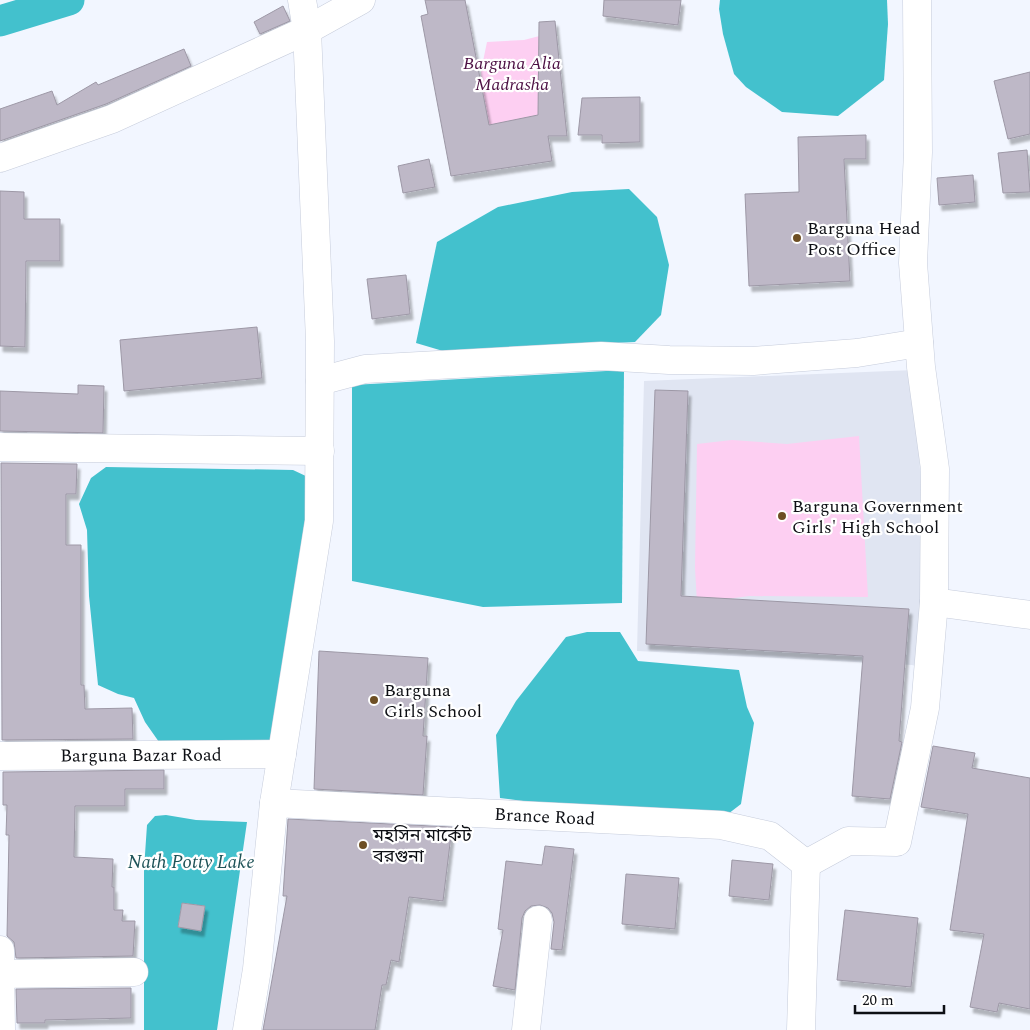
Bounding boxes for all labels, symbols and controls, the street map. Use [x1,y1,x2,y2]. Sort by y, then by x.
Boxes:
park label: Barguna Alia Madrasha [463,50,561,98]
place label: Barguna Head Post Office [807,215,921,263]
marker: Barguna Head Post Office [791,232,803,244]
place label: Barguna Government Girls' High School [792,493,963,541]
marker: Barguna Government Girls' High School [776,510,788,522]
place label: Barguna Girls School [384,677,482,725]
marker: Barguna Girls School [368,694,380,706]
street label: Barguna Bazar Road [60,741,222,769]
street label: Brance Road [494,800,596,832]
place label: মহসিন মার্কেট বরগুনা [372,822,473,870]
marker: মহসিন মার্কেট বরগুনা [357,839,369,851]
water label: Nath Potty Lake [127,848,255,877]
scale bar [855,982,944,1014]
text: 20 m [862,989,894,1012]

